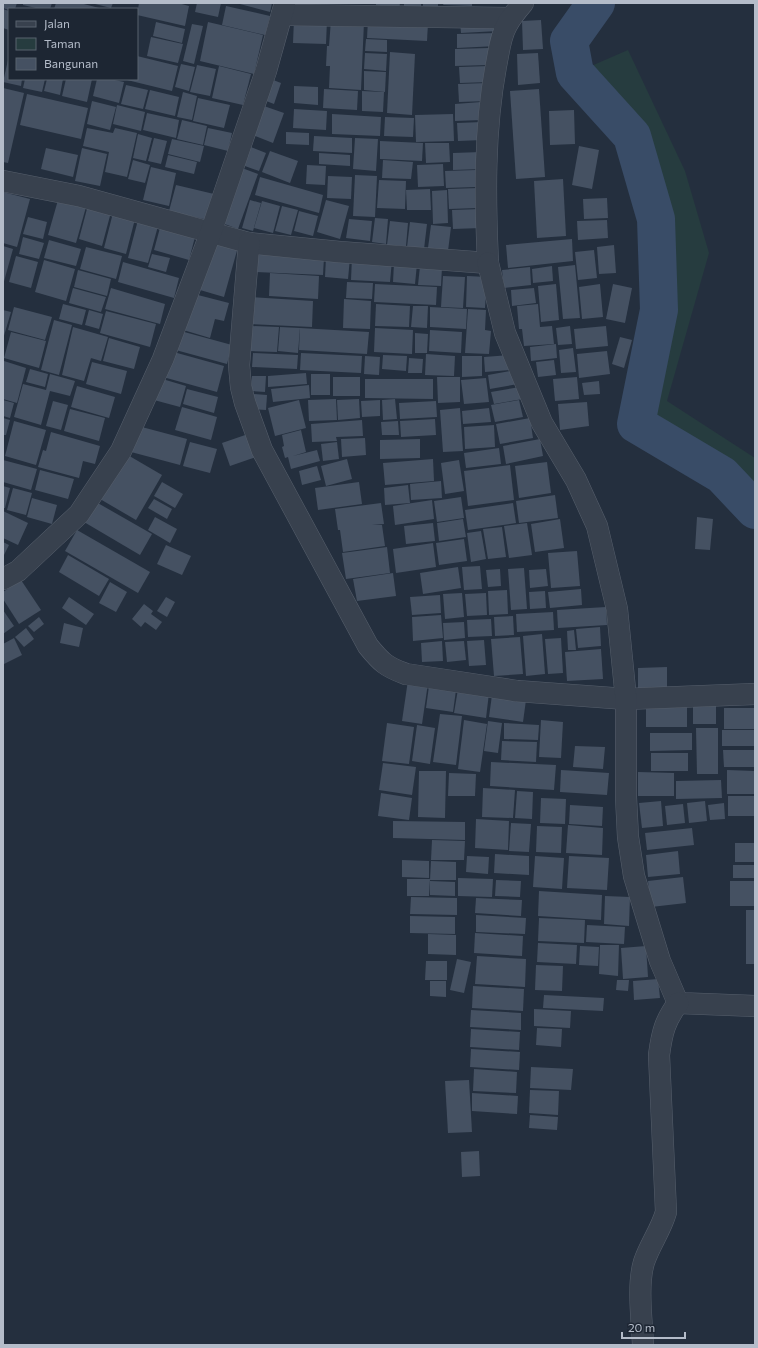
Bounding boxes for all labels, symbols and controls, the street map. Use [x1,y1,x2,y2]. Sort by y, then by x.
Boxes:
legend [8,8,138,80]
text: Jalan [44,16,70,31]
text: Taman [44,36,81,50]
text: Bangunan [44,56,98,70]
scale bar [622,1314,685,1340]
text: 20 m [628,1320,655,1334]

